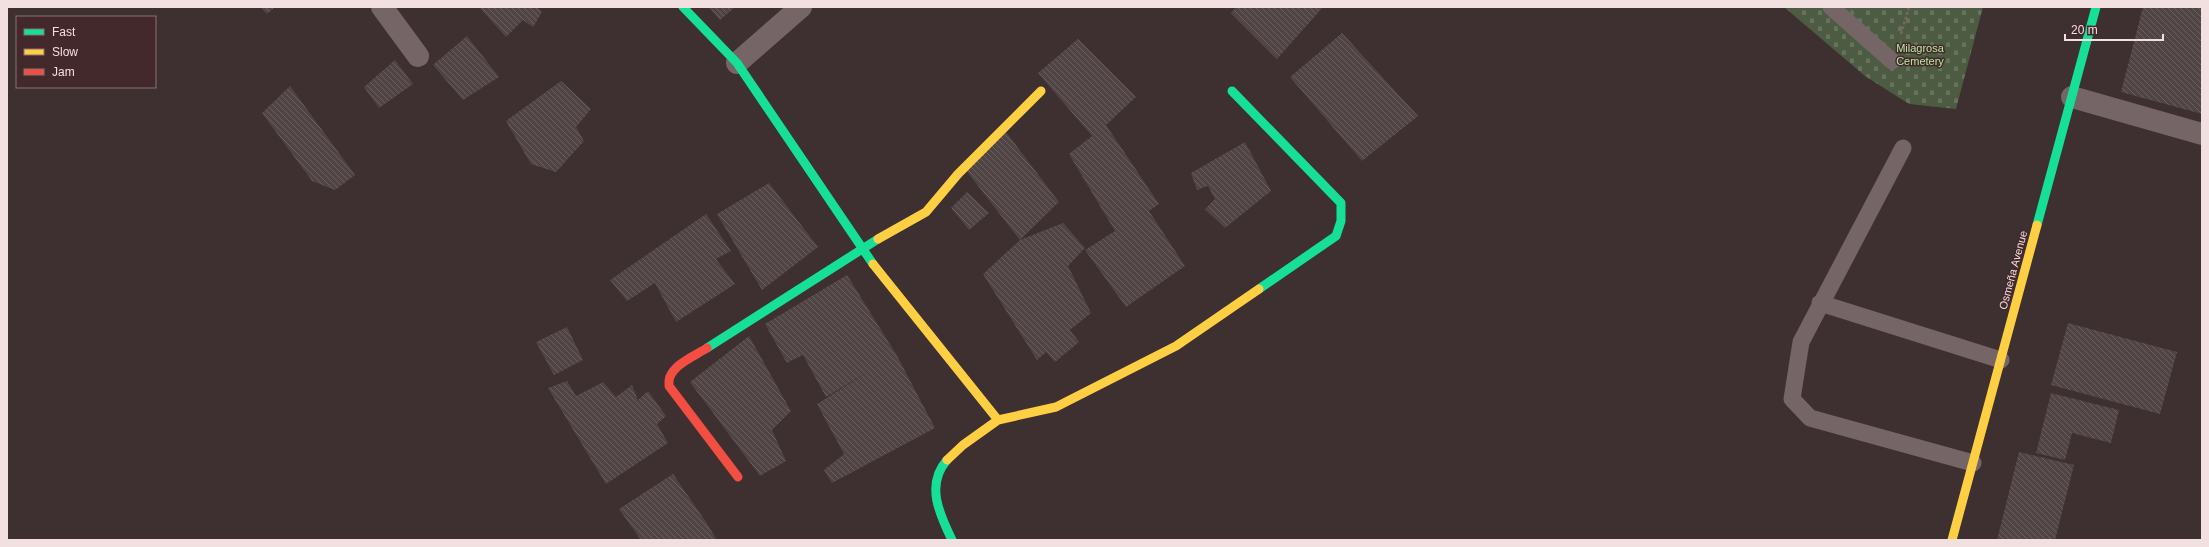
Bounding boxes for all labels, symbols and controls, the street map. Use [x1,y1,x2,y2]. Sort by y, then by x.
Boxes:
legend [16,16,156,88]
scale bar [2065,16,2163,42]
text: 20 m [2071,23,2098,37]
text: Fast [52,25,76,39]
park label: Milagrosa Cemetery [1896,42,1945,67]
text: Slow [52,45,78,59]
text: Jam [52,65,75,79]
street label: Osmeña Avenue [1997,229,2029,311]

